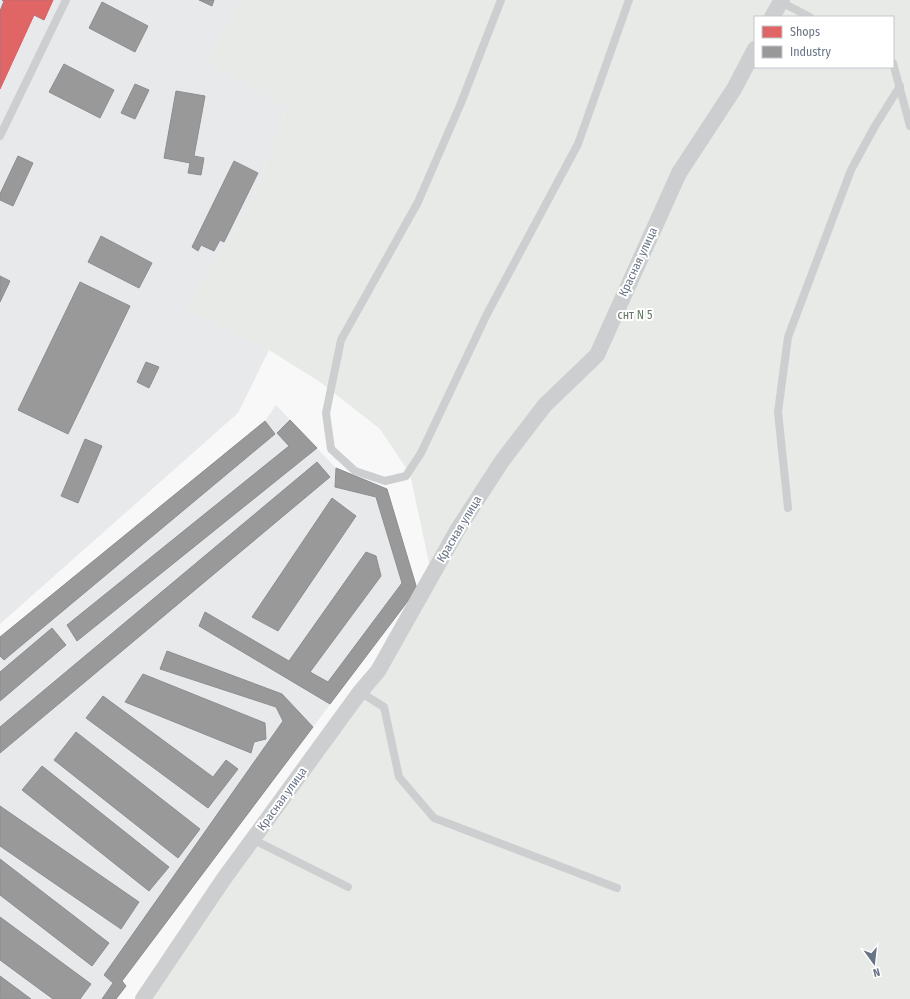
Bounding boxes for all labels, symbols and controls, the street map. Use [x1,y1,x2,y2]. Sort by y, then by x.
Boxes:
legend [754,16,894,68]
text: Shops [790,25,820,39]
text: Industry [790,45,831,59]
street label: Красная улица [616,225,660,299]
park label: снт N 5 [618,308,653,322]
street label: Красная улица [434,493,484,565]
street label: Красная улица [254,765,310,833]
north arrow [854,943,894,983]
text: N [872,965,881,979]

